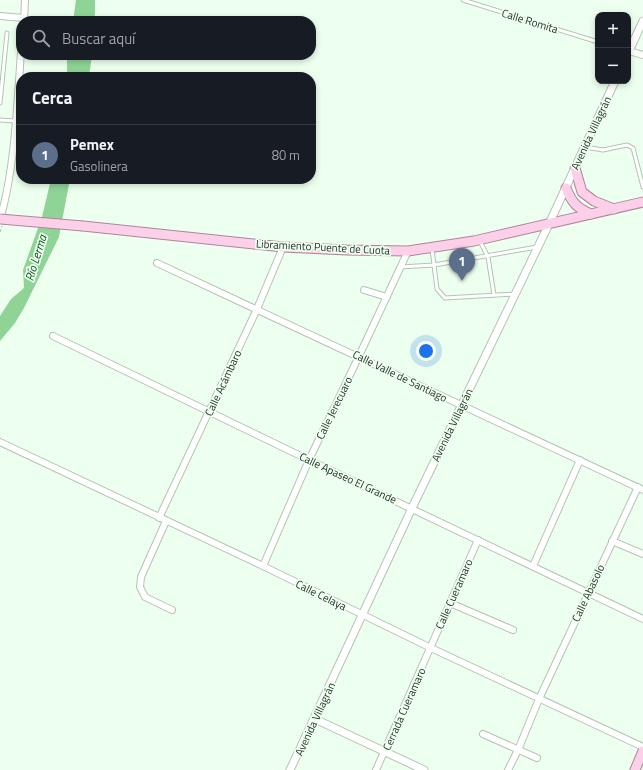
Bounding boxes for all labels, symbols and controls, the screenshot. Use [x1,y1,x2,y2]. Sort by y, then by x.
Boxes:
street label: Calle Romita [500,5,561,37]
map controls [595,12,631,84]
button: + [595,12,631,48]
search box [16,16,316,60]
icon: search [30,27,52,49]
text: Buscar aquí [62,27,135,50]
button: − [595,48,631,84]
text: Cerca [32,85,72,111]
street label: Avenida Villagrán [567,94,615,172]
text: Pemex [70,133,114,156]
text: 1 [41,145,49,165]
text: 80 m [272,145,300,165]
text: Gasolinera [70,156,128,176]
water label: Río Lerma [19,231,52,283]
street label: Libramiento Puente de Cuota [256,235,391,259]
pin: 1 [449,248,475,281]
your location [416,341,436,361]
street label: Calle Valle de Santiago [350,346,450,406]
street label: Calle Acámbaro [201,347,245,419]
street label: Calle Jerecuaro [312,374,356,442]
street label: Avenida Villagrán [427,386,477,464]
street label: Calle Apaseo El Grande [297,448,400,508]
street label: Calle Cueramaro [431,556,477,632]
street label: Calle Abasolo [568,562,608,624]
street label: Calle Celaya [293,576,350,614]
street label: Cerrada Cueramaro [379,665,430,753]
street label: Avenida Villagrán [291,680,339,758]

